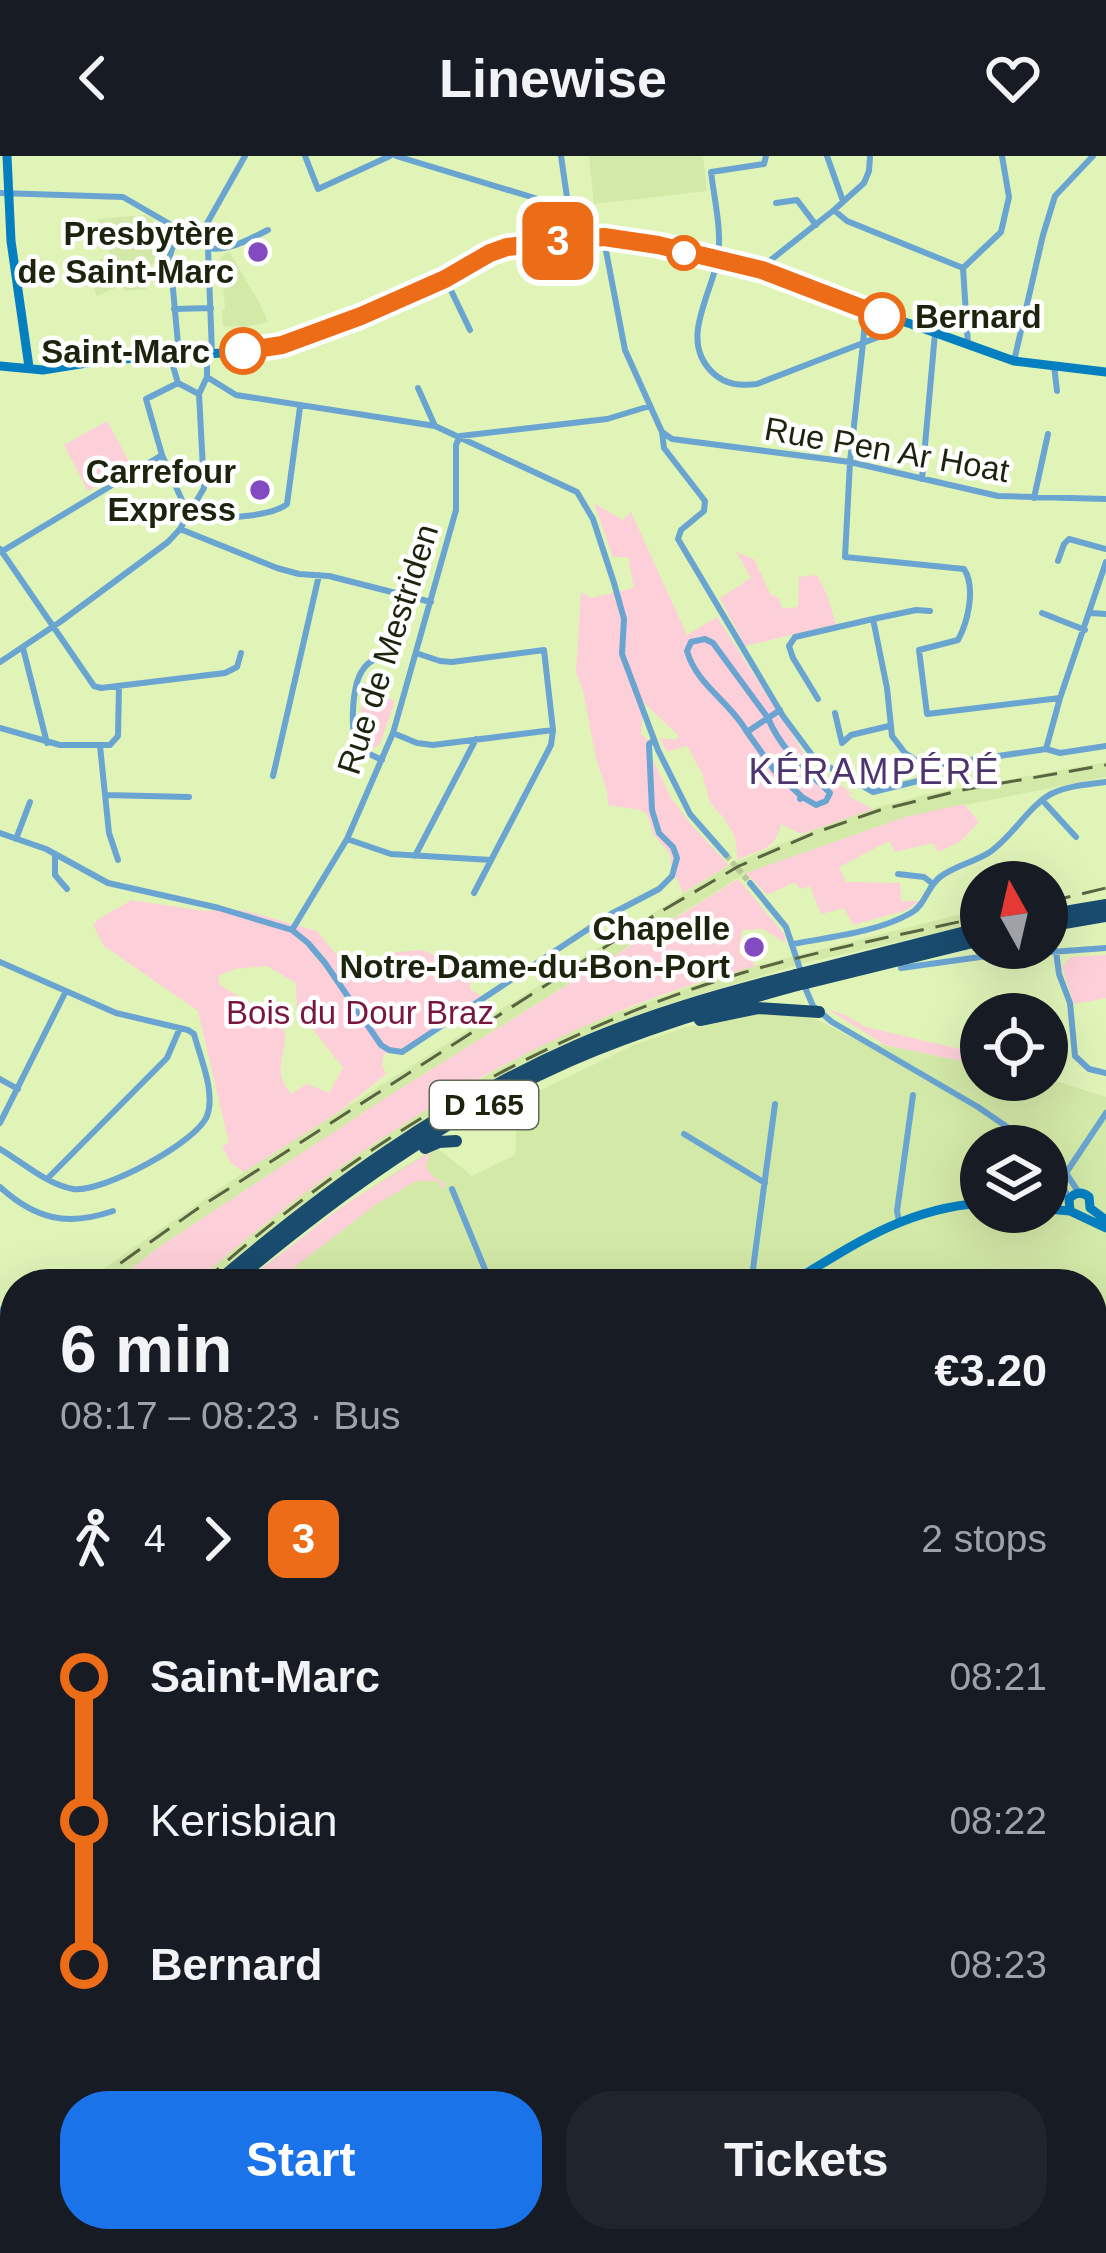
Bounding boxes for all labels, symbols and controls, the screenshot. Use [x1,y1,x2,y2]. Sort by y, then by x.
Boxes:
icon: back [60,45,126,111]
icon: heart [980,45,1046,111]
text: Linewise [439,48,667,108]
line badge: 3 [519,202,597,280]
place label: Presbytère de Saint-Marc [18,215,234,290]
text: 3 [546,217,570,264]
unlabelled marker [668,237,700,269]
marker: Presbytère de Saint-Marc [245,239,271,265]
marker: Bernard [860,294,904,338]
place label: Bernard [915,298,1042,335]
marker: Saint-Marc [221,329,265,373]
place label: Saint-Marc [41,333,210,370]
street label: Rue Pen Ar Hoat [762,410,1012,489]
place label: Carrefour Express [86,453,236,528]
marker: Carrefour Express [247,477,273,503]
street label: Rue de Mestriden [330,520,445,779]
district label: KÉRAMPÉRÉ [748,751,1002,792]
north arrow [960,861,1068,969]
map controls [960,861,1068,1233]
place label: Chapelle Notre-Dame-du-Bon-Port [340,910,730,985]
marker: Chapelle Notre-Dame-du-Bon-Port [741,934,767,960]
button: locate [960,993,1068,1101]
park label: Bois du Dour Braz [226,994,494,1031]
road number: D 165 [430,1081,538,1129]
button: layers [960,1125,1068,1233]
text: 6 min [60,1312,232,1386]
text: €3.20 [934,1345,1047,1396]
text: 08:17 – 08:23 · Bus [60,1394,400,1437]
icon: walk [60,1506,126,1572]
icon: forward [184,1506,250,1572]
text: 3 [292,1515,315,1562]
text: 4 [144,1517,166,1560]
text: 2 stops [921,1517,1047,1560]
text: Saint-Marc [150,1651,380,1702]
text: 08:21 [949,1655,1047,1698]
text: Kerisbian [150,1795,338,1846]
text: 08:22 [949,1799,1047,1842]
text: Bernard [150,1939,323,1990]
text: 08:23 [949,1943,1047,1986]
button: Start [60,2091,542,2229]
button: Tickets [566,2091,1047,2229]

